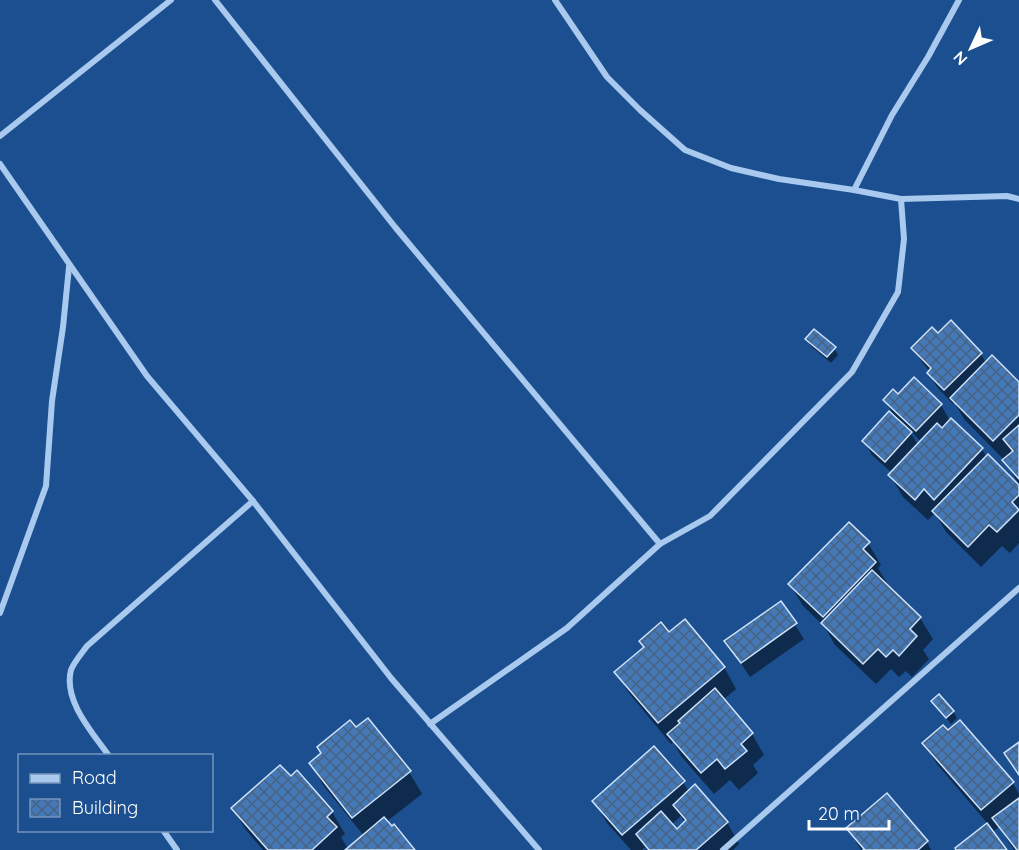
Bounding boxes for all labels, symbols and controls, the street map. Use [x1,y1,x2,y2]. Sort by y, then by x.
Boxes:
north arrow [941,18,1001,78]
text: N [949,47,971,70]
legend [18,754,213,832]
text: Road [72,766,117,789]
scale bar [809,793,888,831]
text: Building [72,796,138,819]
text: 20 m [818,802,860,825]

